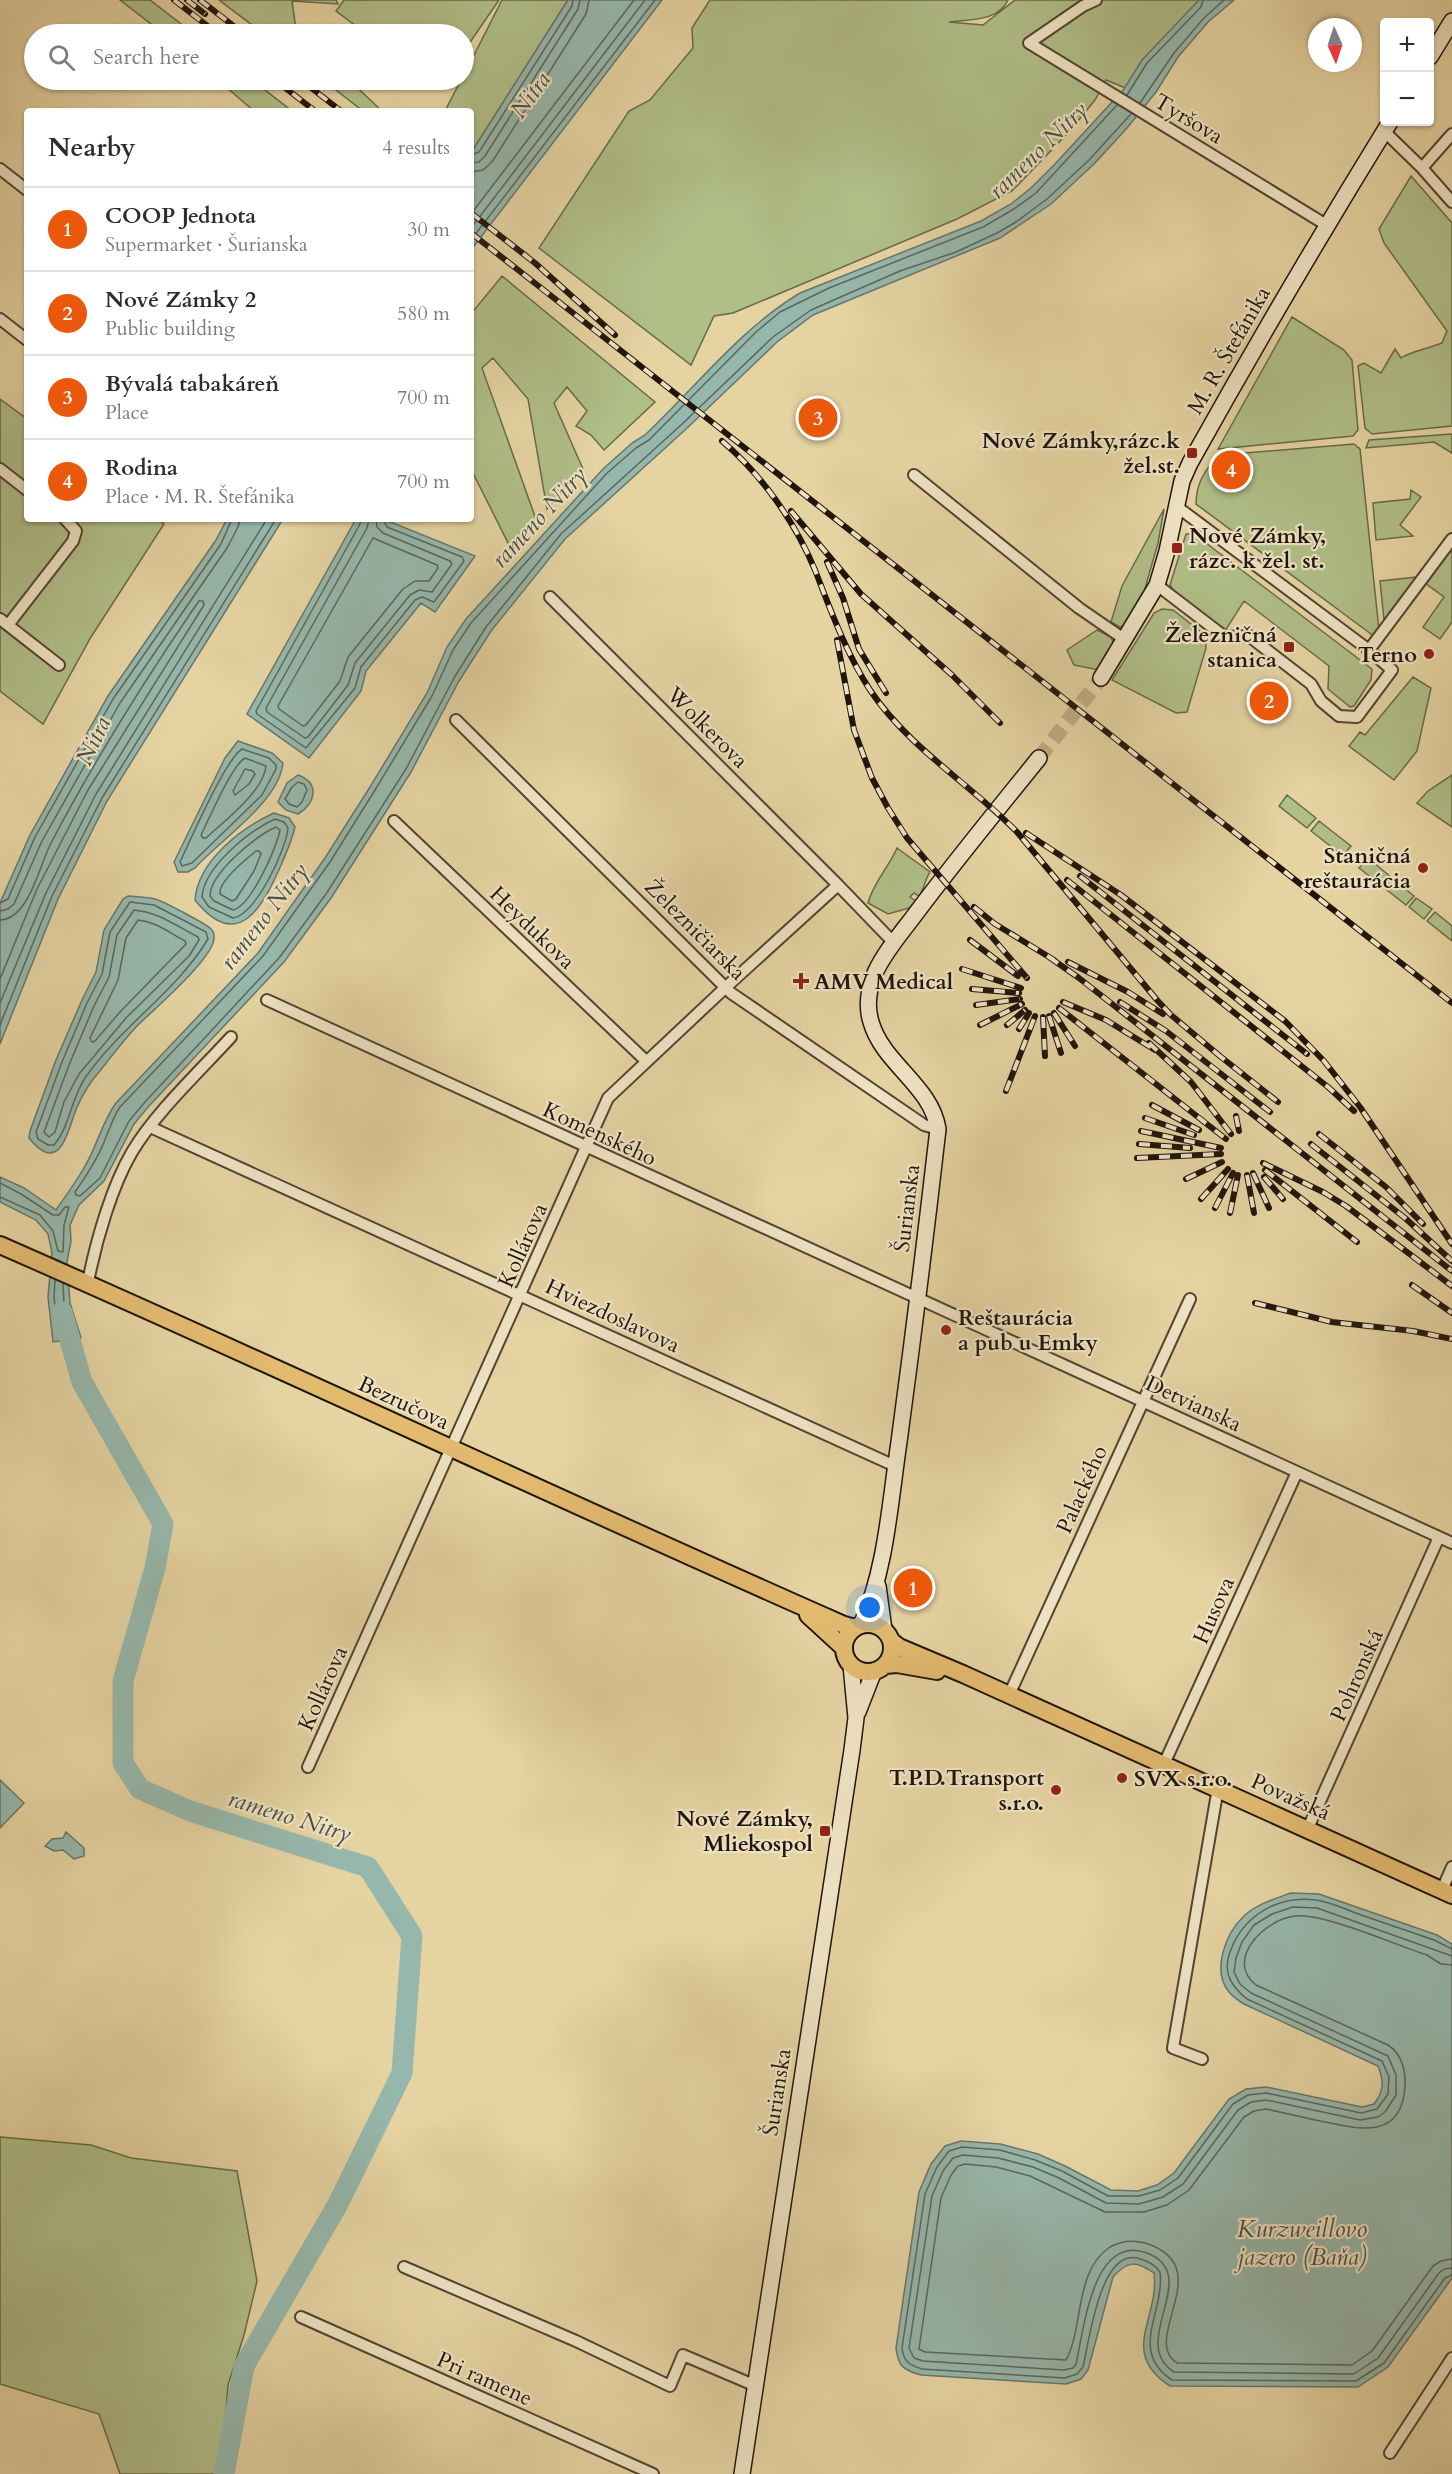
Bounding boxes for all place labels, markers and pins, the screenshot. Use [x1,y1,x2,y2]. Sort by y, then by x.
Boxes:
pin: 3 [798,396,838,440]
place label: Nové Zámky,rázc.k žel.st. [982,426,1180,481]
marker: Nové Zámky,rázc.k žel.st. [1185,446,1199,460]
pin: 4 [1212,448,1250,492]
place label: Nové Zámky, rázc. k žel. st. [1189,521,1326,576]
marker: Nové Zámky, rázc. k žel. st. [1170,541,1184,555]
place label: Železničná stanica [1165,620,1277,675]
marker: Železničná stanica [1282,640,1296,654]
place label: Terno [1358,640,1417,670]
marker: Terno [1422,647,1436,661]
pin: 2 [1250,678,1288,724]
place label: Staničná reštaurácia [1304,841,1411,896]
marker: Staničná reštaurácia [1416,861,1430,875]
place label: AMV Medical [814,967,954,997]
marker: AMV Medical [792,972,810,990]
place label: Reštaurácia a pub u Emky [958,1303,1099,1358]
marker: Reštaurácia a pub u Emky [939,1323,953,1337]
pin: 1 [894,1566,932,1610]
place label: T.P.D.Transport s.r.o. [889,1763,1044,1818]
place label: SVX s.r.o. [1134,1764,1232,1794]
marker: SVX s.r.o. [1115,1771,1129,1785]
marker: T.P.D.Transport s.r.o. [1049,1783,1063,1797]
place label: Nové Zámky, Mliekospol [676,1804,814,1859]
marker: Nové Zámky, Mliekospol [818,1824,832,1838]

